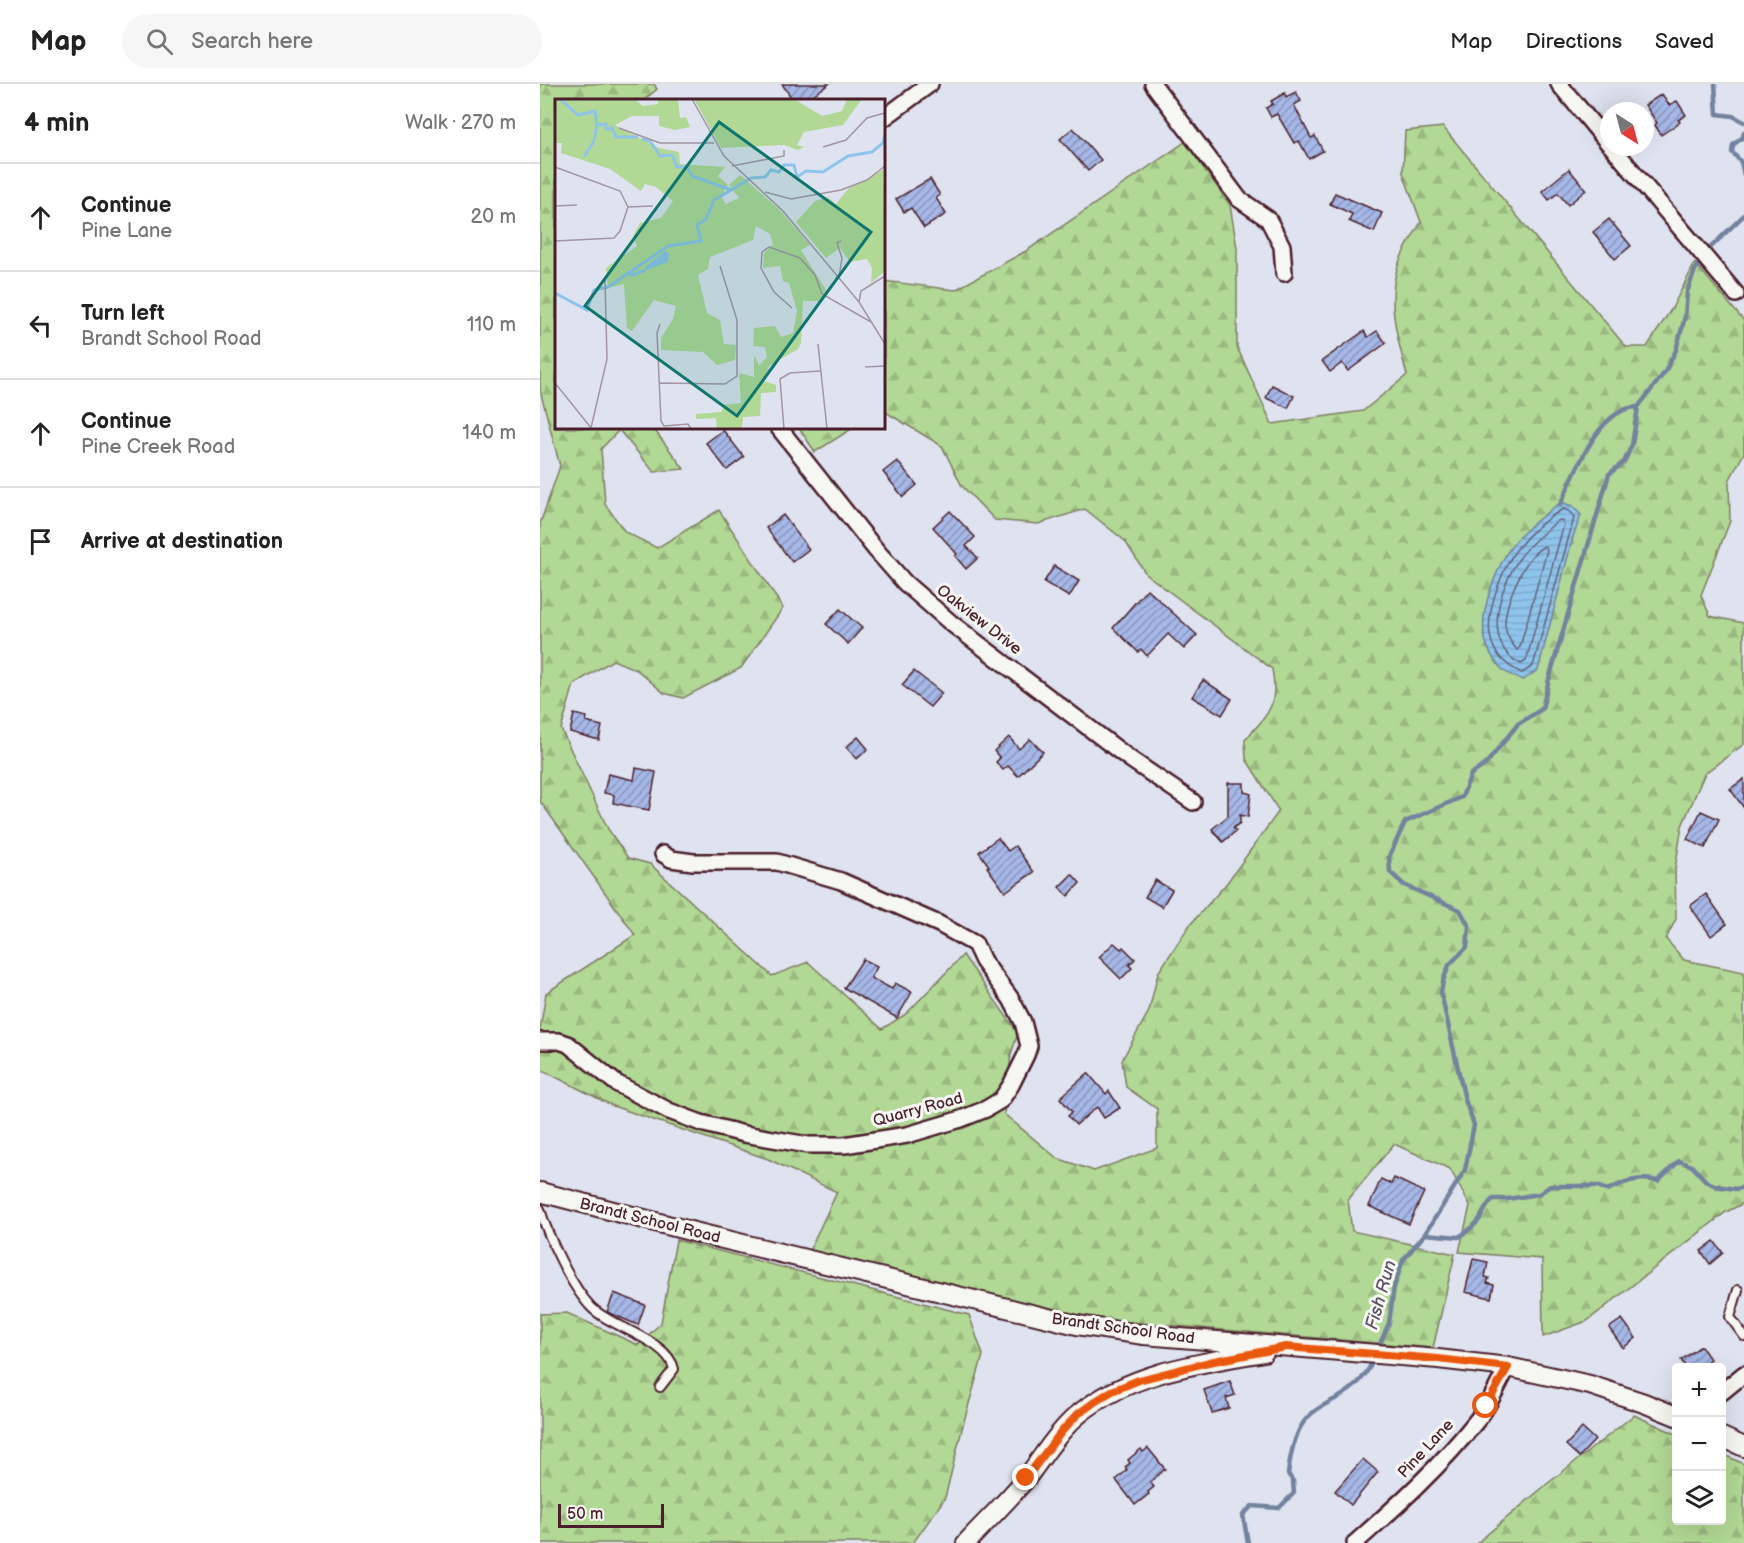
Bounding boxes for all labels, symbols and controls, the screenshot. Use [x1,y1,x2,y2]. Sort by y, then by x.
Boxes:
search box [122,14,542,68]
text: Map [30,25,86,58]
icon: search [143,25,176,58]
text: Search here [191,28,313,55]
text: Map [1450,29,1493,54]
text: Directions [1526,29,1622,54]
text: Saved [1655,29,1714,54]
inset map [555,99,885,429]
north arrow [1600,102,1654,156]
text: 4 min [24,108,89,139]
text: Walk · 270 m [405,111,516,135]
text: Continue [81,192,171,219]
icon: ahead [24,201,57,234]
text: 20 m [471,205,516,229]
text: Pine Lane [81,219,172,243]
text: Turn left [81,300,165,327]
icon: left [24,309,57,342]
text: 110 m [467,313,516,337]
text: Brandt School Road [81,327,261,351]
text: Continue [81,408,171,435]
icon: ahead [24,417,57,450]
text: 140 m [462,421,516,445]
text: Pine Creek Road [81,435,235,459]
icon: arrive [24,525,57,558]
text: Arrive at destination [81,528,283,555]
street label: Oakview Drive [933,581,1026,659]
street label: Quarry Road [871,1089,965,1131]
street label: Brandt School Road [578,1194,722,1248]
water label: Fish Run [1361,1258,1401,1332]
street label: Brandt School Road [1050,1310,1196,1348]
map controls [1672,1363,1726,1525]
button: + [1672,1363,1726,1417]
route start [1472,1392,1498,1418]
street label: Pine Lane [1394,1415,1458,1482]
button: − [1672,1417,1726,1471]
route end [1012,1464,1038,1490]
button: layers [1672,1471,1726,1525]
scale bar [558,1501,664,1528]
text: 50 m [567,1505,603,1524]

